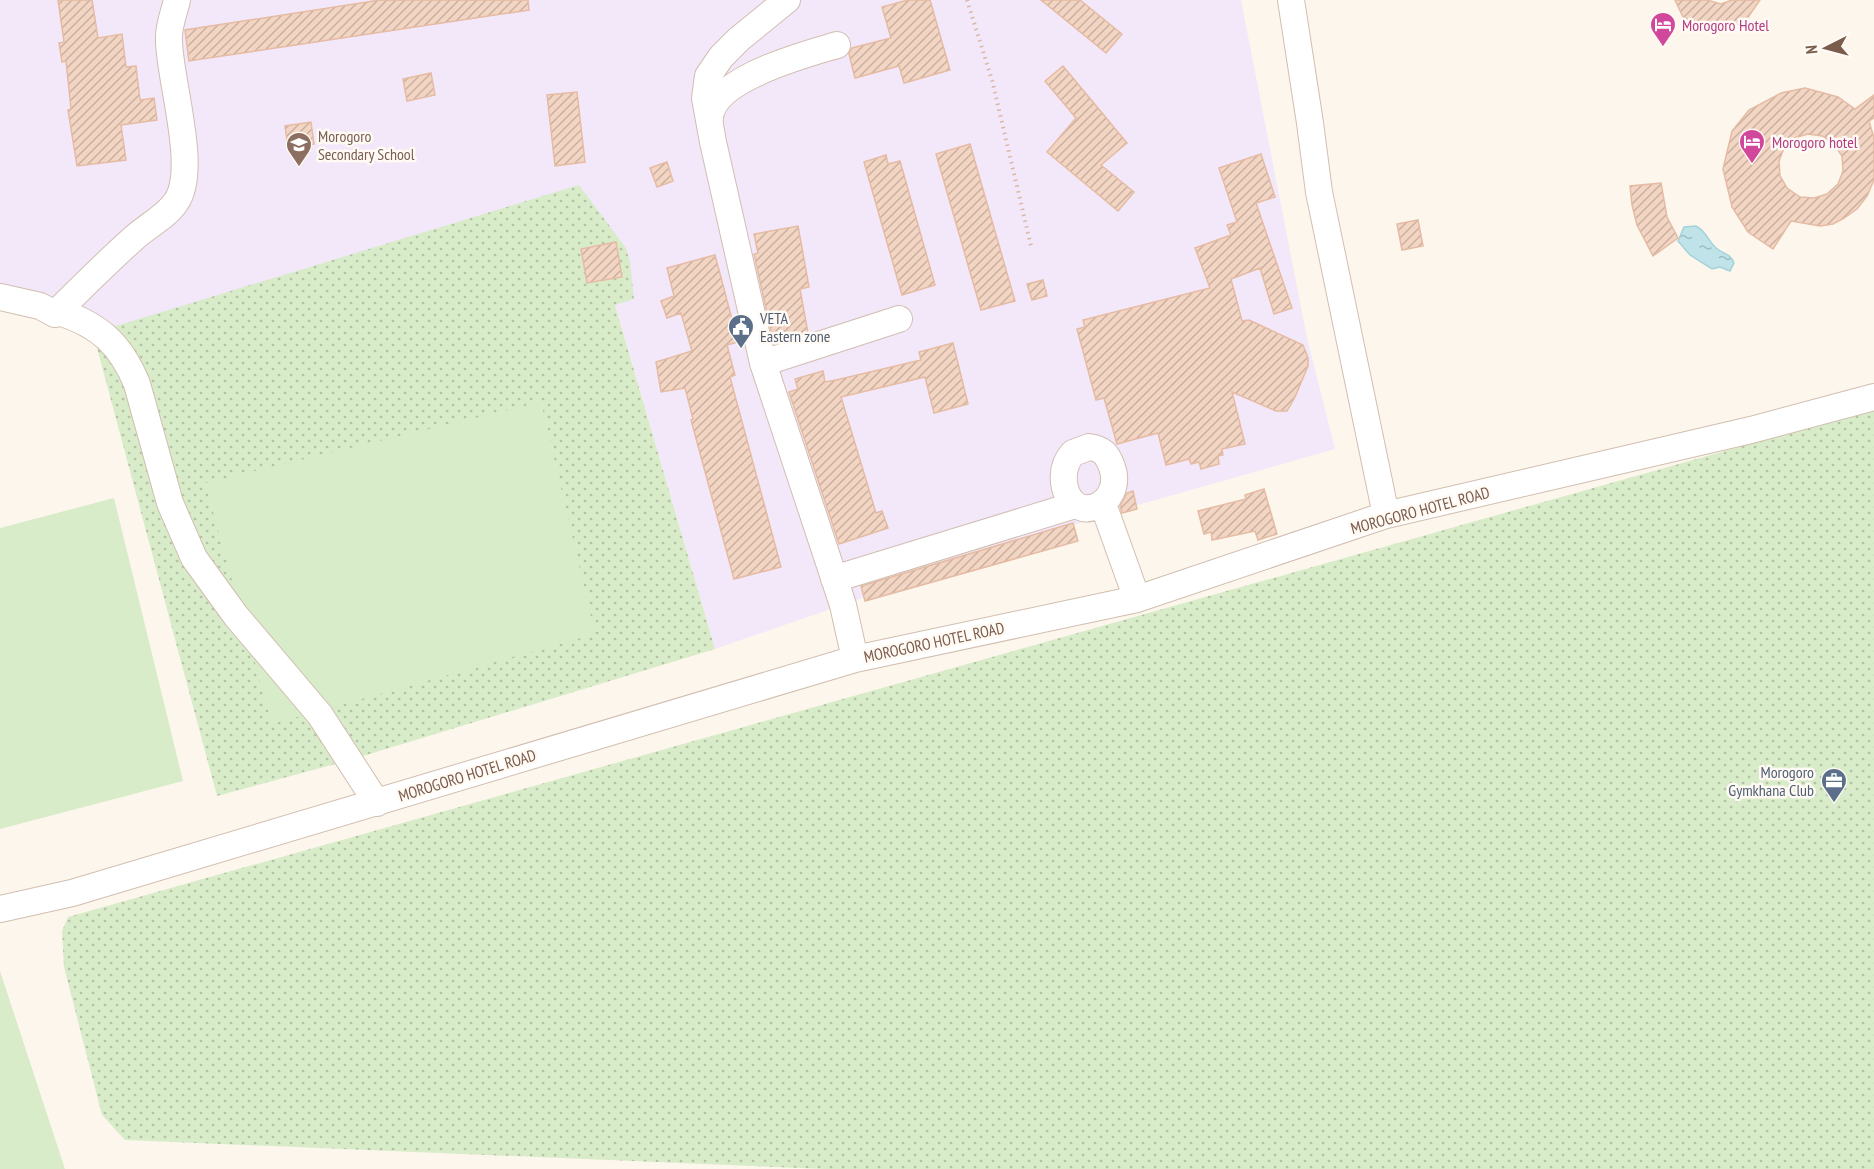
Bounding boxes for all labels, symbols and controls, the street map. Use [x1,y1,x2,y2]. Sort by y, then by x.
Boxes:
hotel icon: Morogoro Hotel [1648,10,1678,48]
place label: Morogoro Hotel [1682,15,1769,35]
north arrow [1796,18,1856,78]
text: N [1801,44,1821,55]
place label: Morogoro Secondary School [318,126,415,164]
hotel icon: Morogoro hotel [1737,127,1767,165]
school or university icon: Morogoro Secondary School [284,130,314,168]
place label: Morogoro hotel [1772,132,1858,152]
place label: VETA Eastern zone [759,308,830,346]
public building icon: VETA Eastern zone [726,312,756,350]
street label: MOROGORO HOTEL ROAD [1348,482,1492,538]
street label: MOROGORO HOTEL ROAD [862,617,1006,667]
street label: MOROGORO HOTEL ROAD [396,745,538,805]
place label: Morogoro Gymkhana Club [1728,762,1814,800]
office icon: Morogoro Gymkhana Club [1819,766,1849,804]

